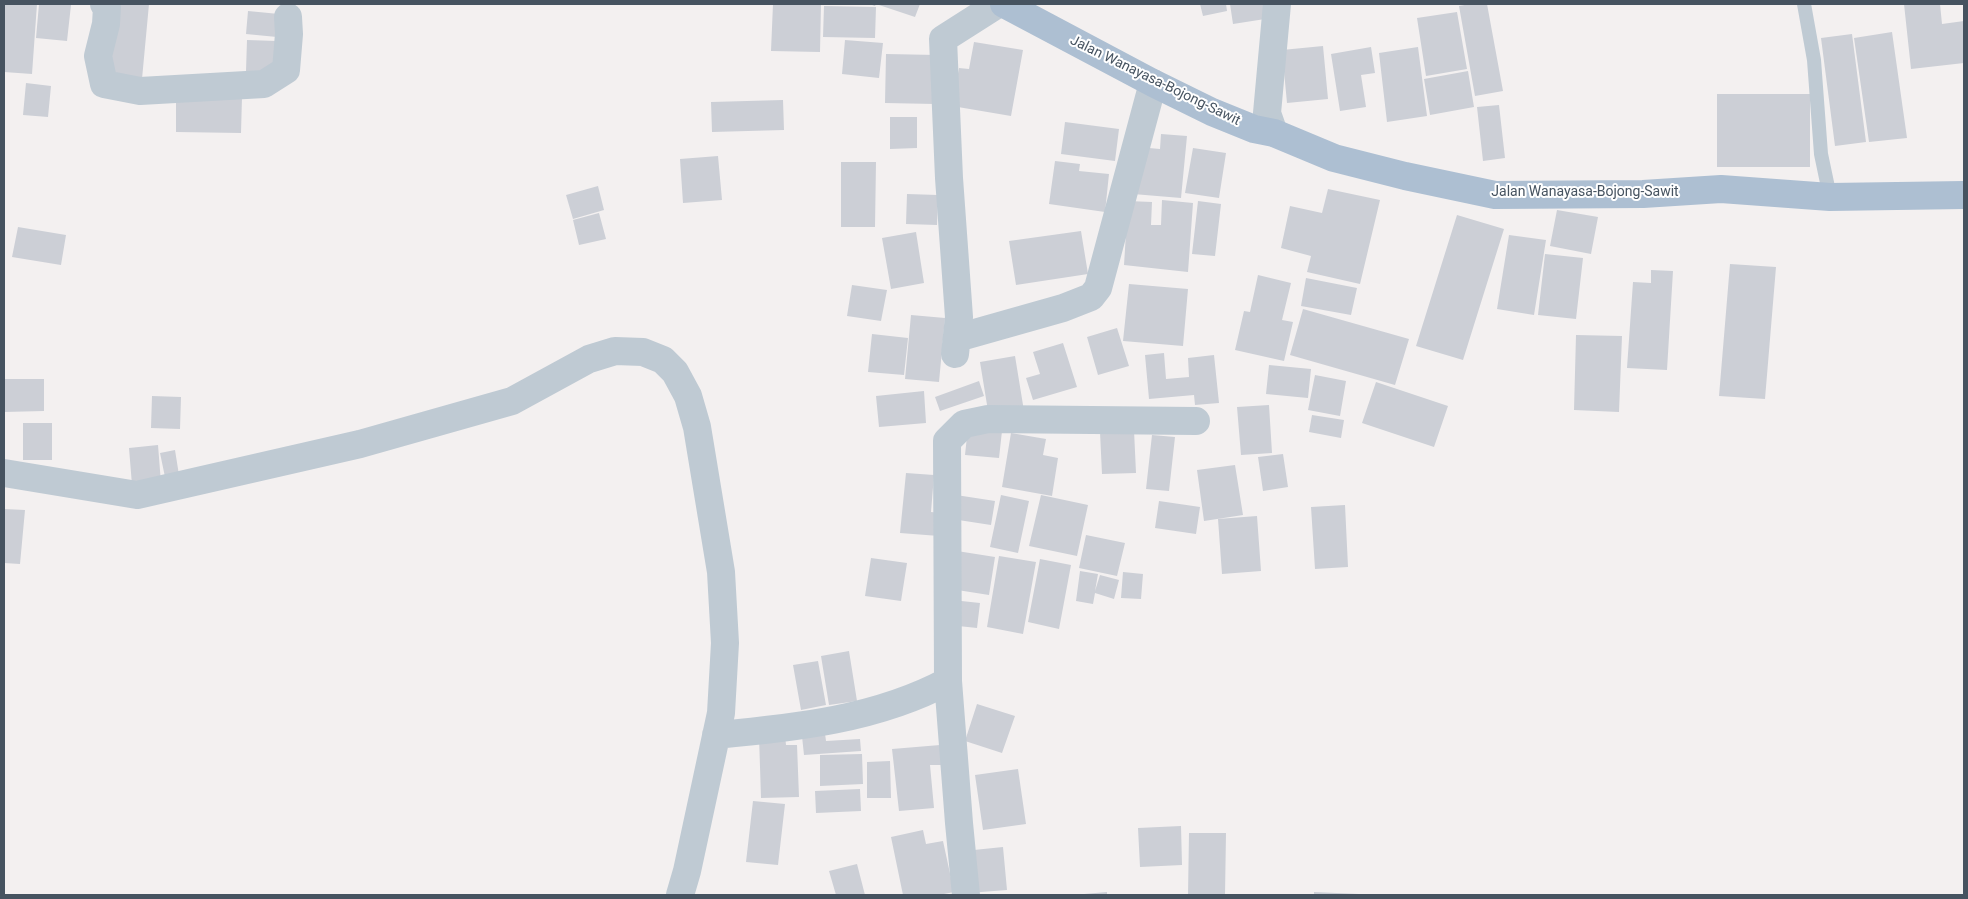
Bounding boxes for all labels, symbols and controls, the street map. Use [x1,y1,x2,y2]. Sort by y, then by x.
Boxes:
street label: Jalan Wanayasa-Bojong-Sawit [1067,32,1243,130]
street label: Jalan Wanayasa-Bojong-Sawit [1491,184,1679,200]

